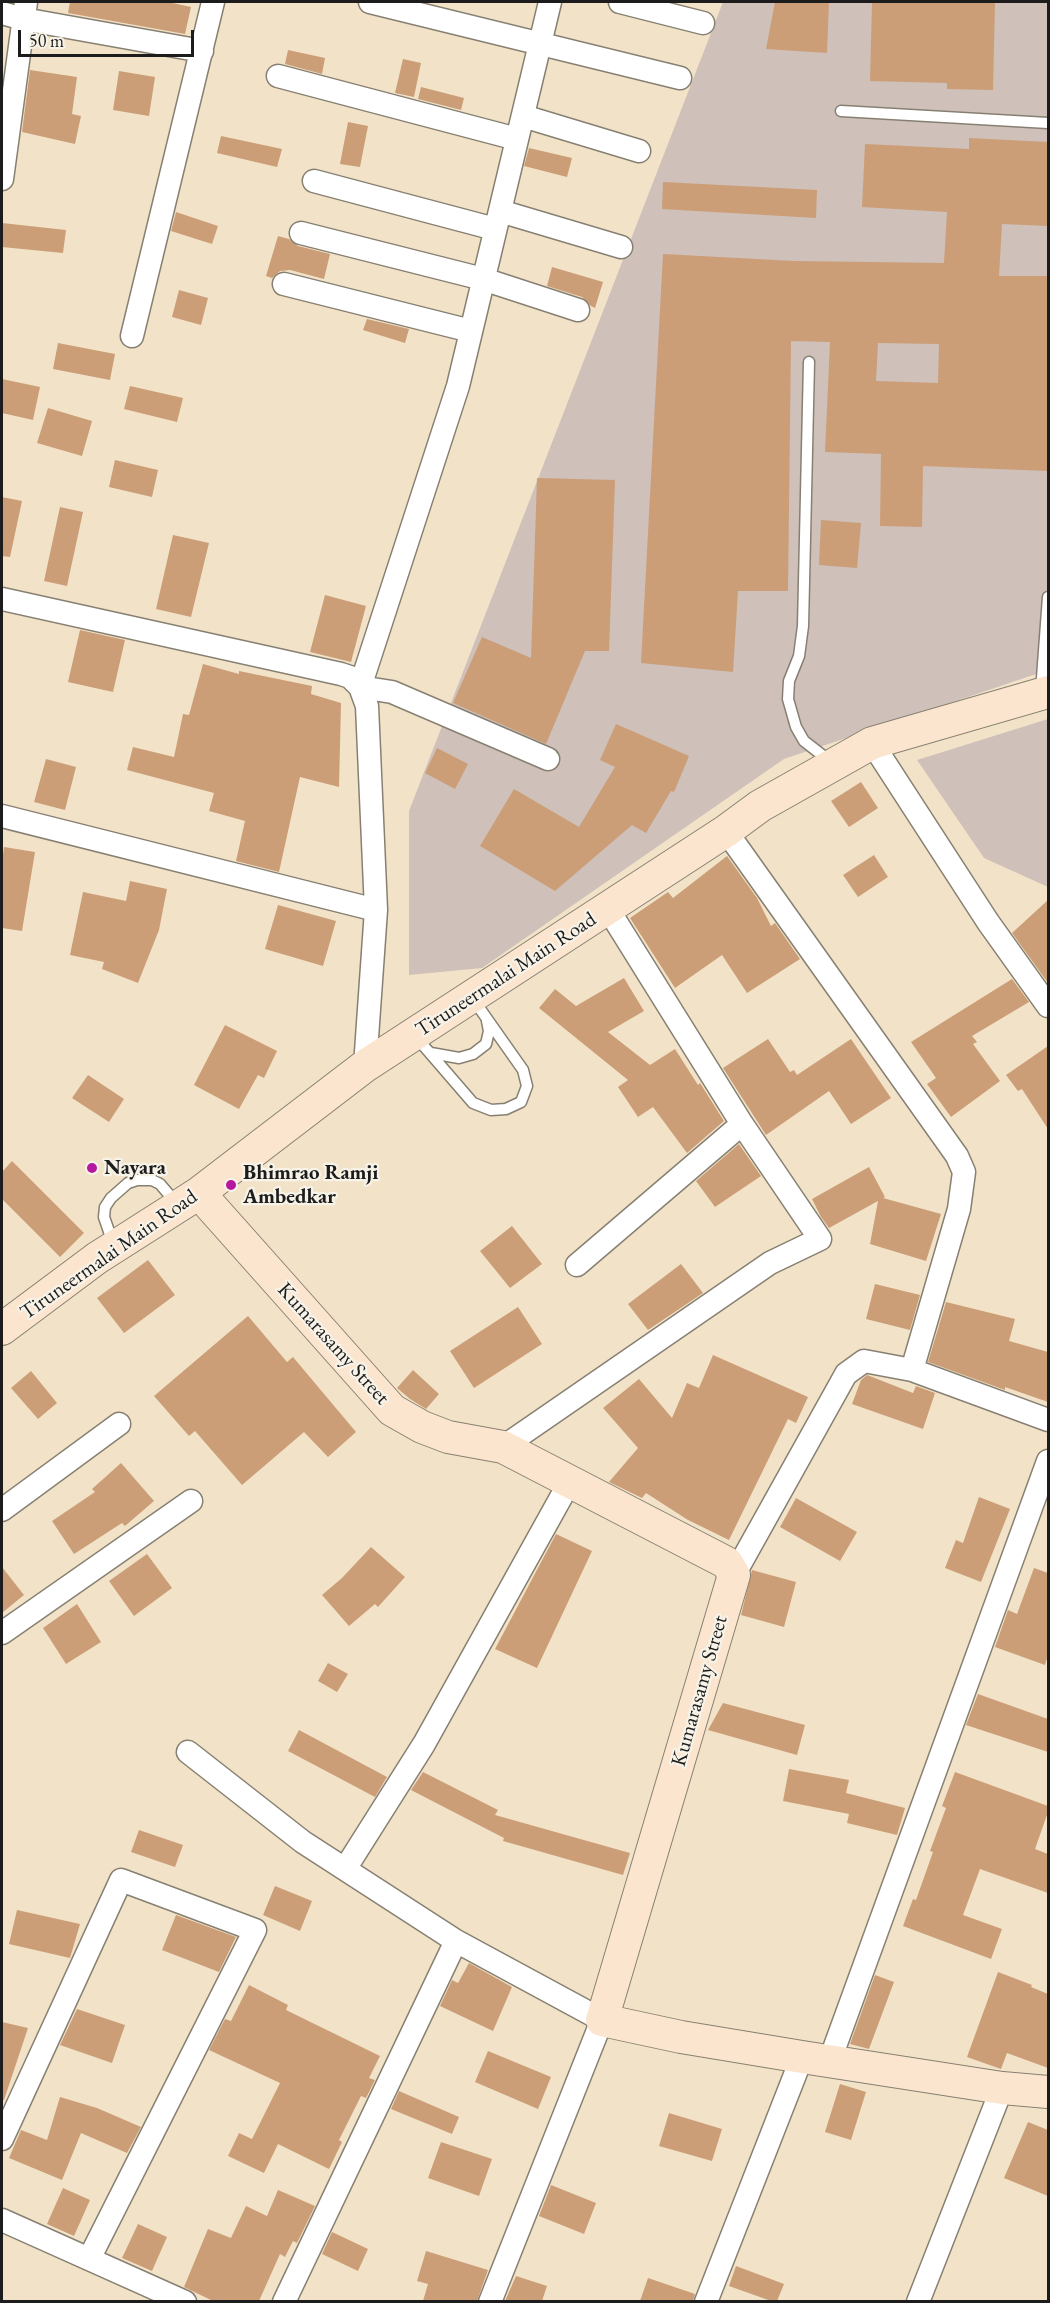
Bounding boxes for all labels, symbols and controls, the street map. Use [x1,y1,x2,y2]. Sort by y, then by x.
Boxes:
scale bar [21,18,196,56]
text: 50 m [29,29,64,52]
street label: Tiruneermalai Main Road [411,907,601,1043]
place label: Nayara [104,1155,166,1181]
place label: Bhimrao Ramji Ambedkar [243,1160,378,1210]
marker: Nayara [85,1161,99,1175]
marker: Bhimrao Ramji Ambedkar [224,1178,238,1192]
street label: Tiruneermalai Main Road [16,1184,202,1326]
street label: Kumarasamy Street [272,1278,394,1410]
street label: Kumarasamy Street [666,1613,734,1769]

